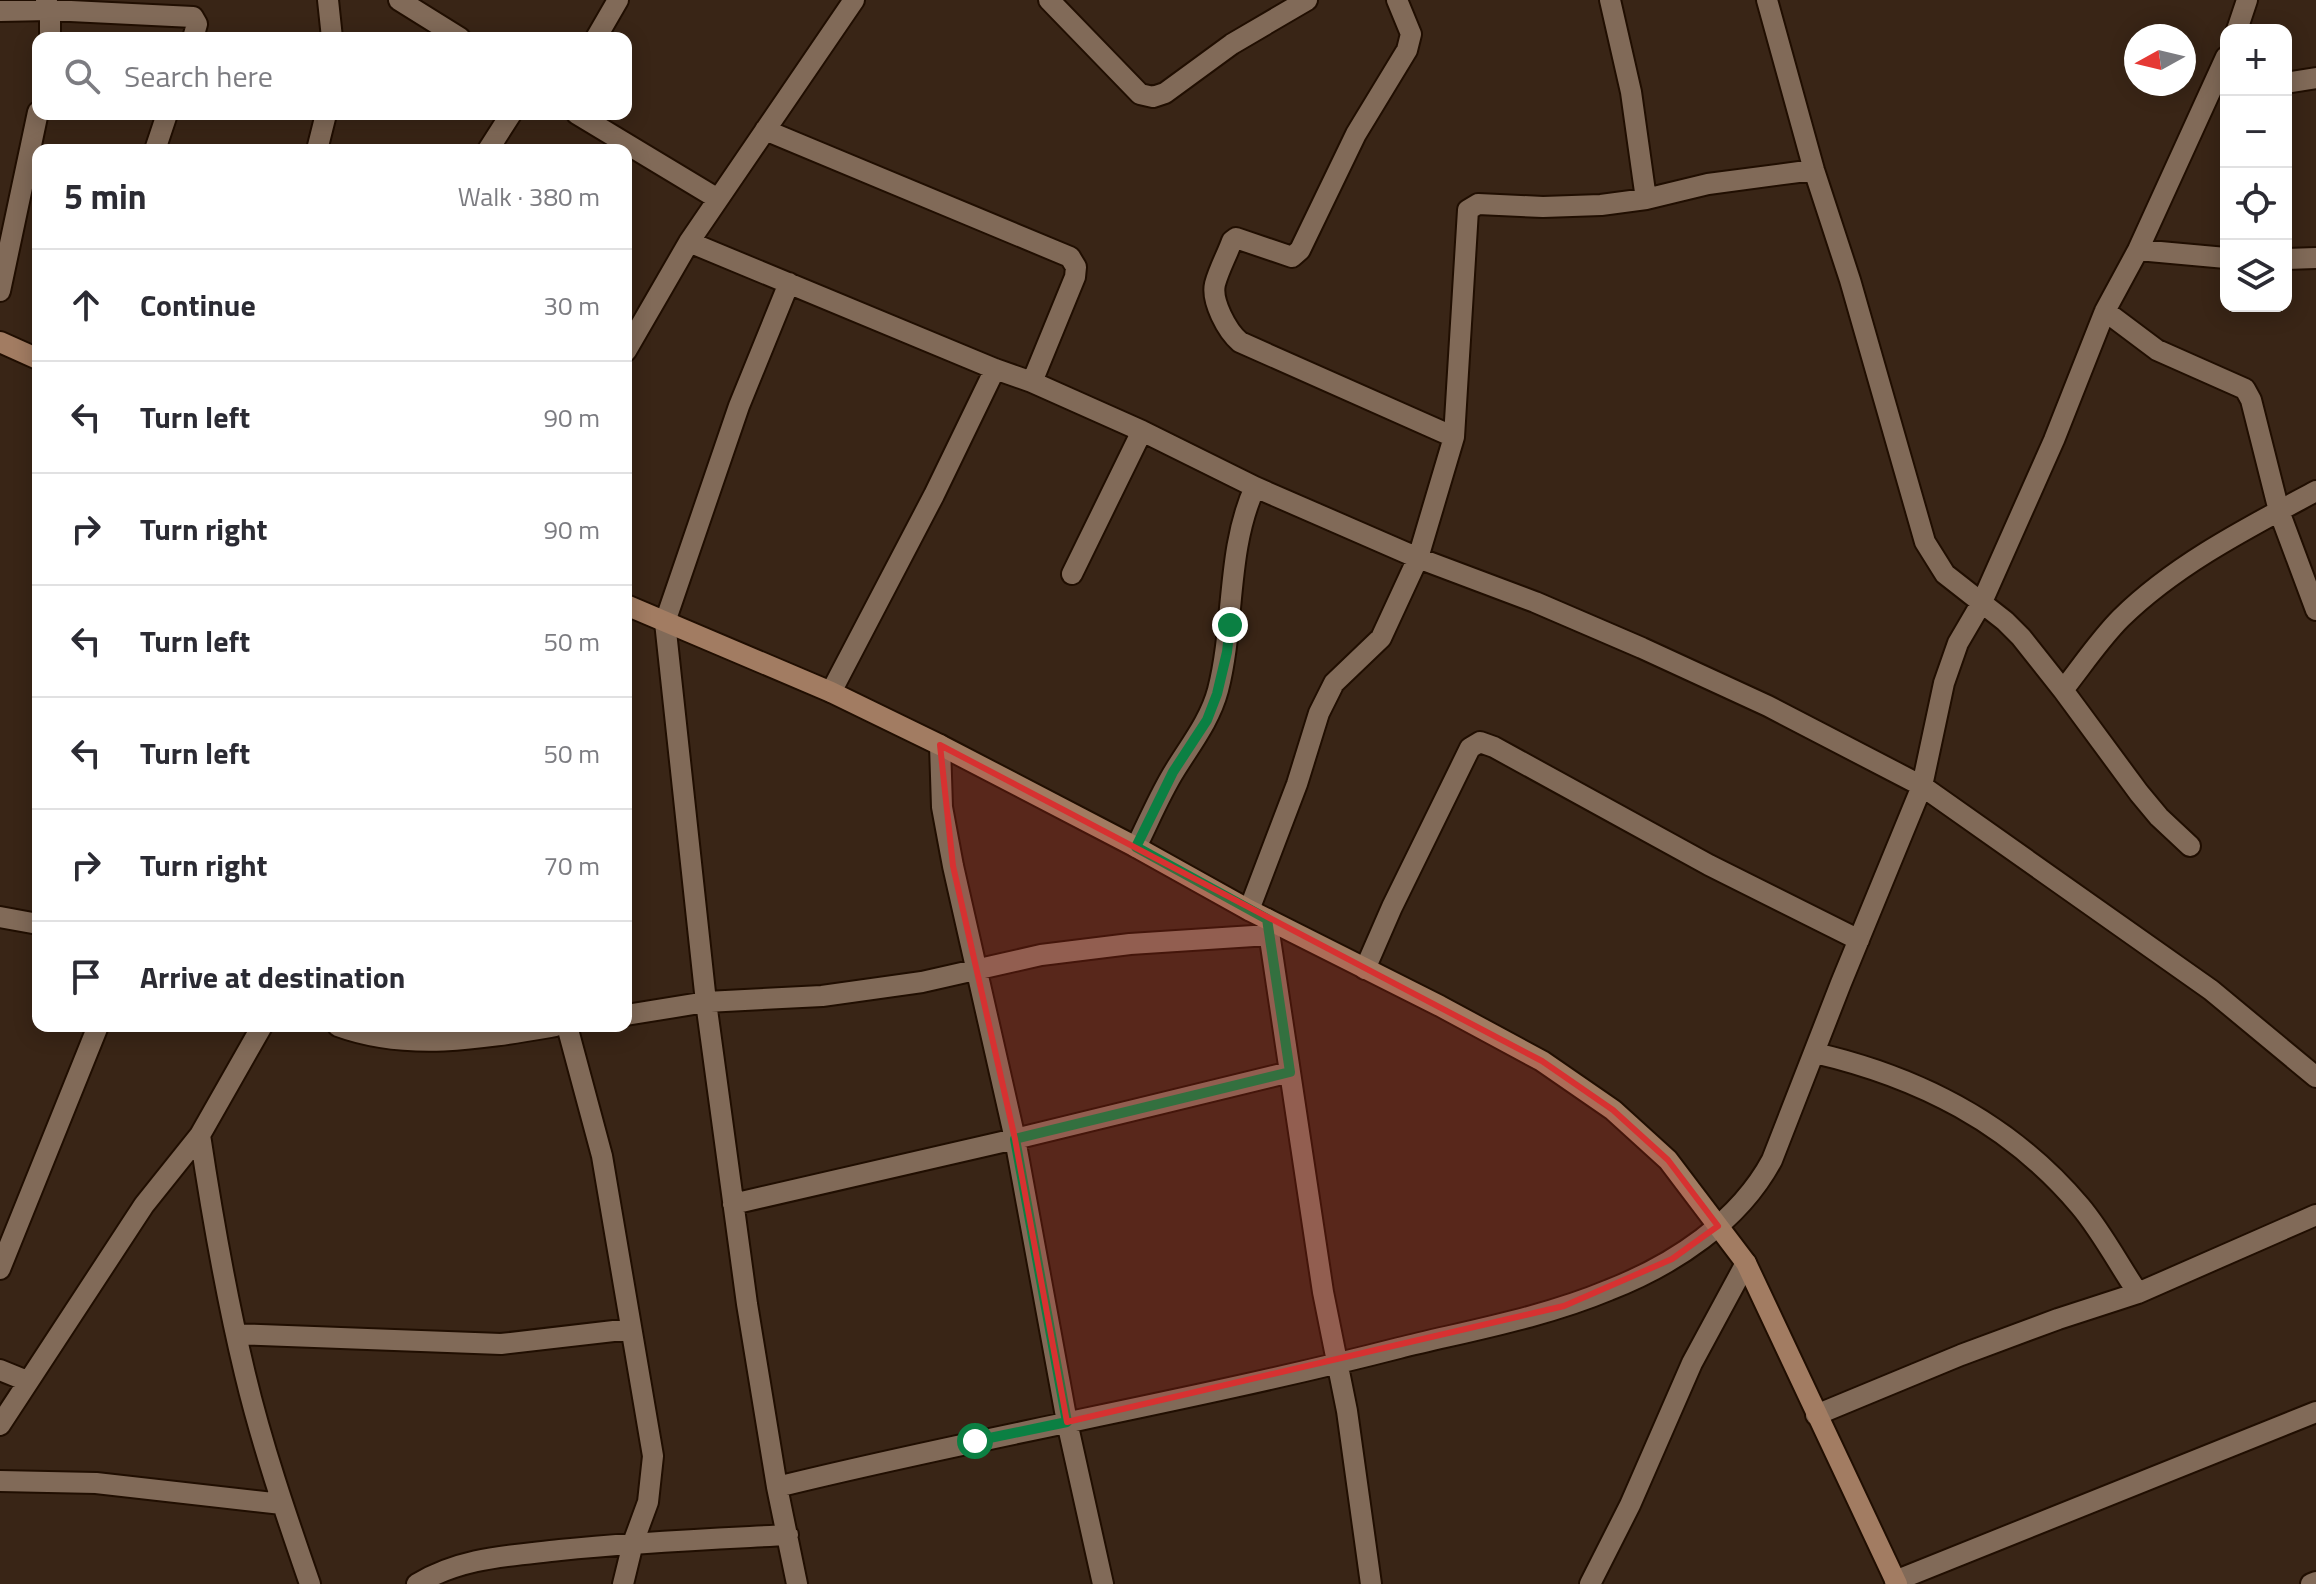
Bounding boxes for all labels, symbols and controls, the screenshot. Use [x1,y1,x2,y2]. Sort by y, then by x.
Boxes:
north arrow [2124,24,2196,96]
map controls [2220,24,2292,312]
button: + [2220,24,2292,96]
search box [32,32,632,120]
text: Search here [124,53,273,99]
icon: search [60,54,104,98]
button: − [2220,96,2292,168]
button: locate [2220,168,2292,240]
text: 5 min [64,170,147,222]
text: Walk · 380 m [458,177,600,216]
button: layers [2220,240,2292,312]
text: Continue [140,282,256,328]
icon: ahead [64,283,108,327]
text: 30 m [543,286,600,325]
text: Turn left [140,394,250,440]
icon: left [64,395,108,439]
text: 90 m [543,398,600,437]
text: Turn right [140,506,268,552]
icon: right [64,507,108,551]
text: 90 m [543,510,600,549]
route end [1212,607,1248,643]
text: Turn left [140,618,250,664]
icon: left [64,619,108,663]
text: 50 m [543,622,600,661]
text: Turn left [140,730,250,776]
icon: left [64,731,108,775]
text: 50 m [543,734,600,773]
text: Turn right [140,842,268,888]
icon: right [64,843,108,887]
text: 70 m [543,846,600,885]
text: Arrive at destination [140,954,405,1000]
icon: arrive [64,955,108,999]
route start [957,1423,993,1459]

